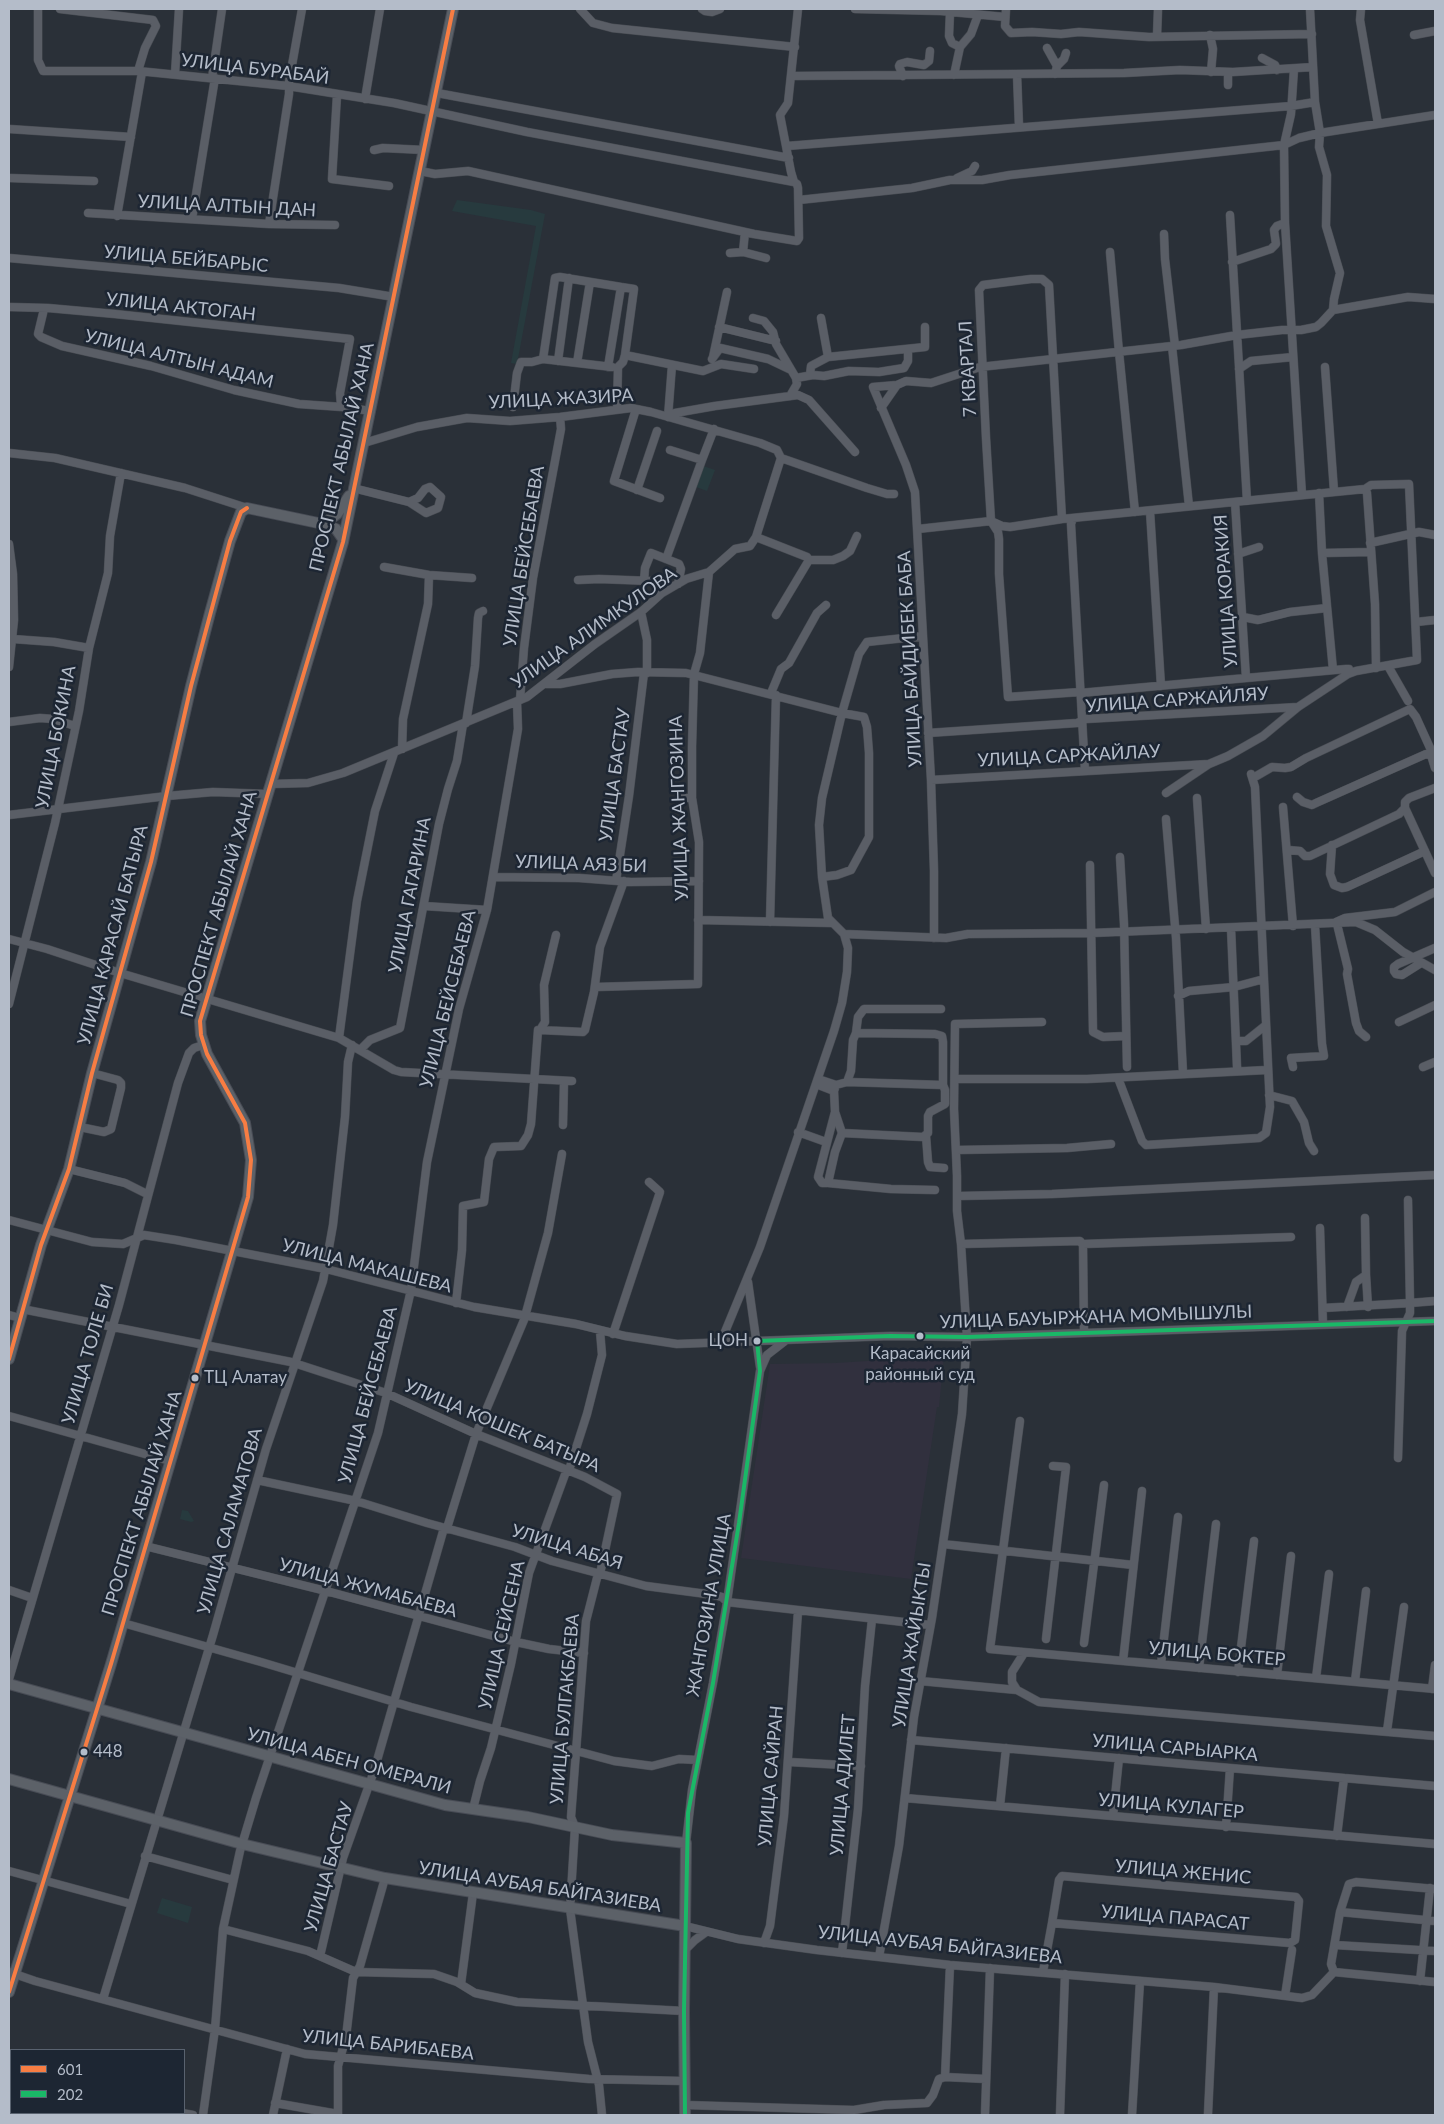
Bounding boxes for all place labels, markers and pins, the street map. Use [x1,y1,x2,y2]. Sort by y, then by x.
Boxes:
place label: ЦОН [708,1331,748,1351]
marker: Карасайский районный суд [915,1331,925,1341]
marker: ЦОН [752,1336,762,1346]
place label: Карасайский районный суд [865,1344,975,1384]
place label: ТЦ Алатау [204,1368,287,1388]
marker: ТЦ Алатау [190,1373,200,1383]
place label: 448 [93,1742,123,1762]
marker: 448 [79,1747,89,1757]

